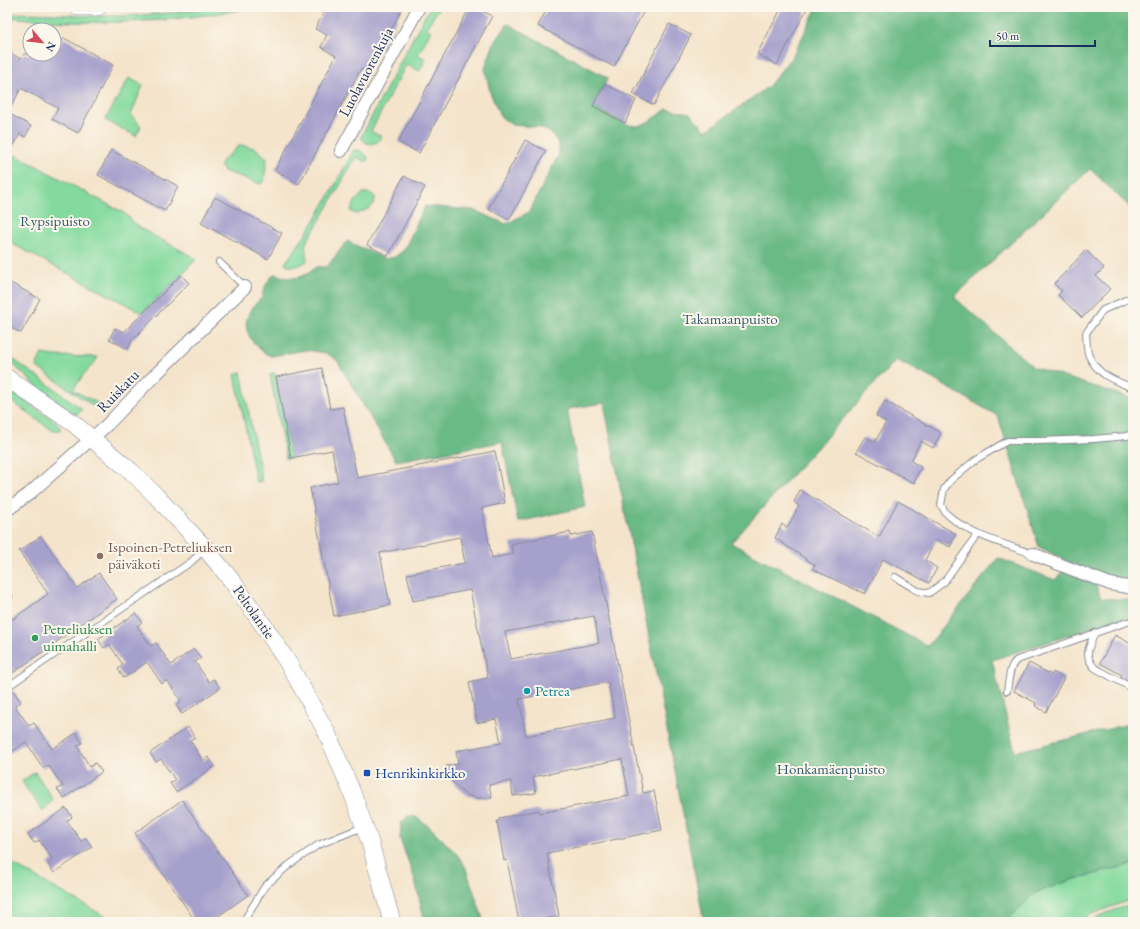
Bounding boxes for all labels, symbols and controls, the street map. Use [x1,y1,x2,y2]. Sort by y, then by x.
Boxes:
north arrow [22,22,62,62]
scale bar [990,22,1095,48]
street label: Luolavuorenkuja [334,24,397,120]
text: 50 m [996,28,1020,44]
text: N [43,39,59,54]
park label: Rypsipuisto [20,211,90,230]
park label: Takamaanpuisto [682,309,778,328]
street label: Ruiskatu [92,365,143,416]
place label: Ispoinen-Petreliuksen päiväkoti [108,537,232,573]
marker: Ispoinen-Petreliuksen päiväkoti [95,551,105,561]
street label: Peltolantie [229,581,280,642]
place label: Petreliuksen uimahalli [43,619,113,655]
marker: Petreliuksen uimahalli [30,633,40,643]
place label: Petrea [535,681,570,700]
marker: Petrea [522,686,532,696]
park label: Honkamäenpuisto [777,759,885,778]
place label: Henrikinkirkko [375,763,465,782]
marker: Henrikinkirkko [362,768,372,778]

